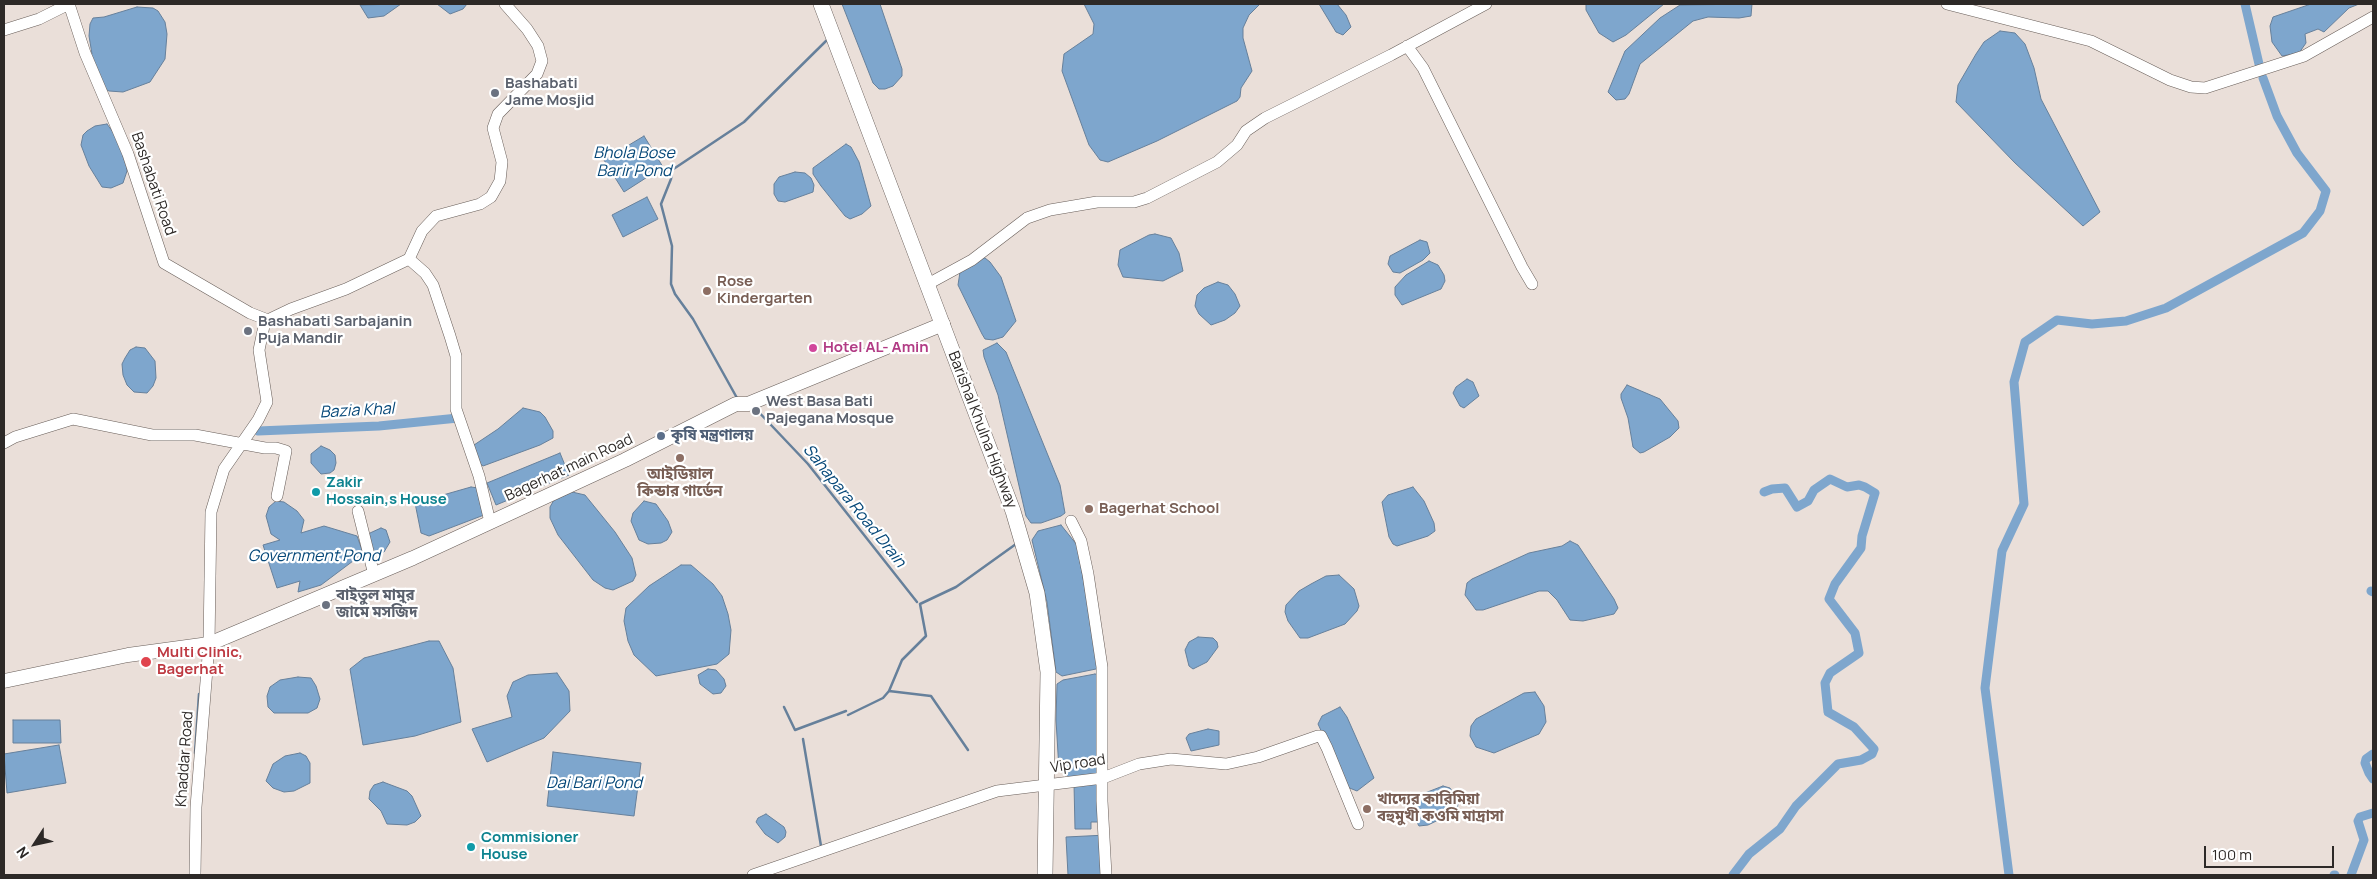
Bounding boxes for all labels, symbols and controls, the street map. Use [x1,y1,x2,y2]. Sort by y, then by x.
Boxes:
place label: Bashabati Jame Mosjid [505,75,594,110]
marker: Bashabati Jame Mosjid [489,87,501,99]
street label: Bashabati Road [127,130,179,238]
water label: Bhola Bose Barir Pond [593,144,675,182]
place label: Rose Kindergarten [717,273,812,308]
marker: Rose Kindergarten [701,285,713,297]
place label: Bashabati Sarbajanin Puja Mandir [258,313,412,348]
marker: Bashabati Sarbajanin Puja Mandir [242,325,254,337]
place label: Hotel AL- Amin [823,339,929,357]
marker: Hotel AL- Amin [807,342,819,354]
street label: Barishal Khulna Highway [944,349,1020,511]
place label: West Basa Bati Pajegana Mosque [766,393,894,428]
water label: Bazia Khal [319,399,395,423]
marker: West Basa Bati Pajegana Mosque [750,405,762,417]
place label: কৃষি মন্ত্রণালয় [671,427,753,445]
marker: কৃষি মন্ত্রণালয় [655,430,667,442]
street label: Bagerhat main Road [502,431,636,505]
water label: Sahapara Road Drain [799,441,909,571]
marker: আইডিয়াল কিন্ডার গার্ডেন [674,452,686,464]
place label: আইডিয়াল কিন্ডার গার্ডেন [637,466,723,501]
place label: Zakir Hossain,s House [326,474,447,509]
marker: Zakir Hossain,s House [310,486,322,498]
place label: Bagerhat School [1099,500,1220,518]
marker: Bagerhat School [1083,503,1095,515]
water label: Government Pond [248,547,380,567]
place label: বাইতুল মামুর জামে মসজিদ [336,587,417,622]
marker: বাইতুল মামুর জামে মসজিদ [320,599,332,611]
place label: Multi Clinic, Bagerhat [157,644,243,679]
marker: Multi Clinic, Bagerhat [139,655,153,669]
street label: Khaddar Road [173,710,197,808]
street label: Vip road [1049,751,1107,777]
water label: Dai Bari Pond [546,774,642,794]
place label: খাদ্যের কারিমিয়া বহুমুখী কওমি মাদ্রাসা [1377,791,1504,826]
marker: খাদ্যের কারিমিয়া বহুমুখী কওমি মাদ্রাসা [1361,803,1373,815]
north arrow [10,819,60,869]
place label: Commisioner House [481,829,578,864]
scale bar [2207,836,2337,868]
marker: Commisioner House [465,841,477,853]
text: N [12,843,33,862]
text: 100 m [2212,844,2252,865]

